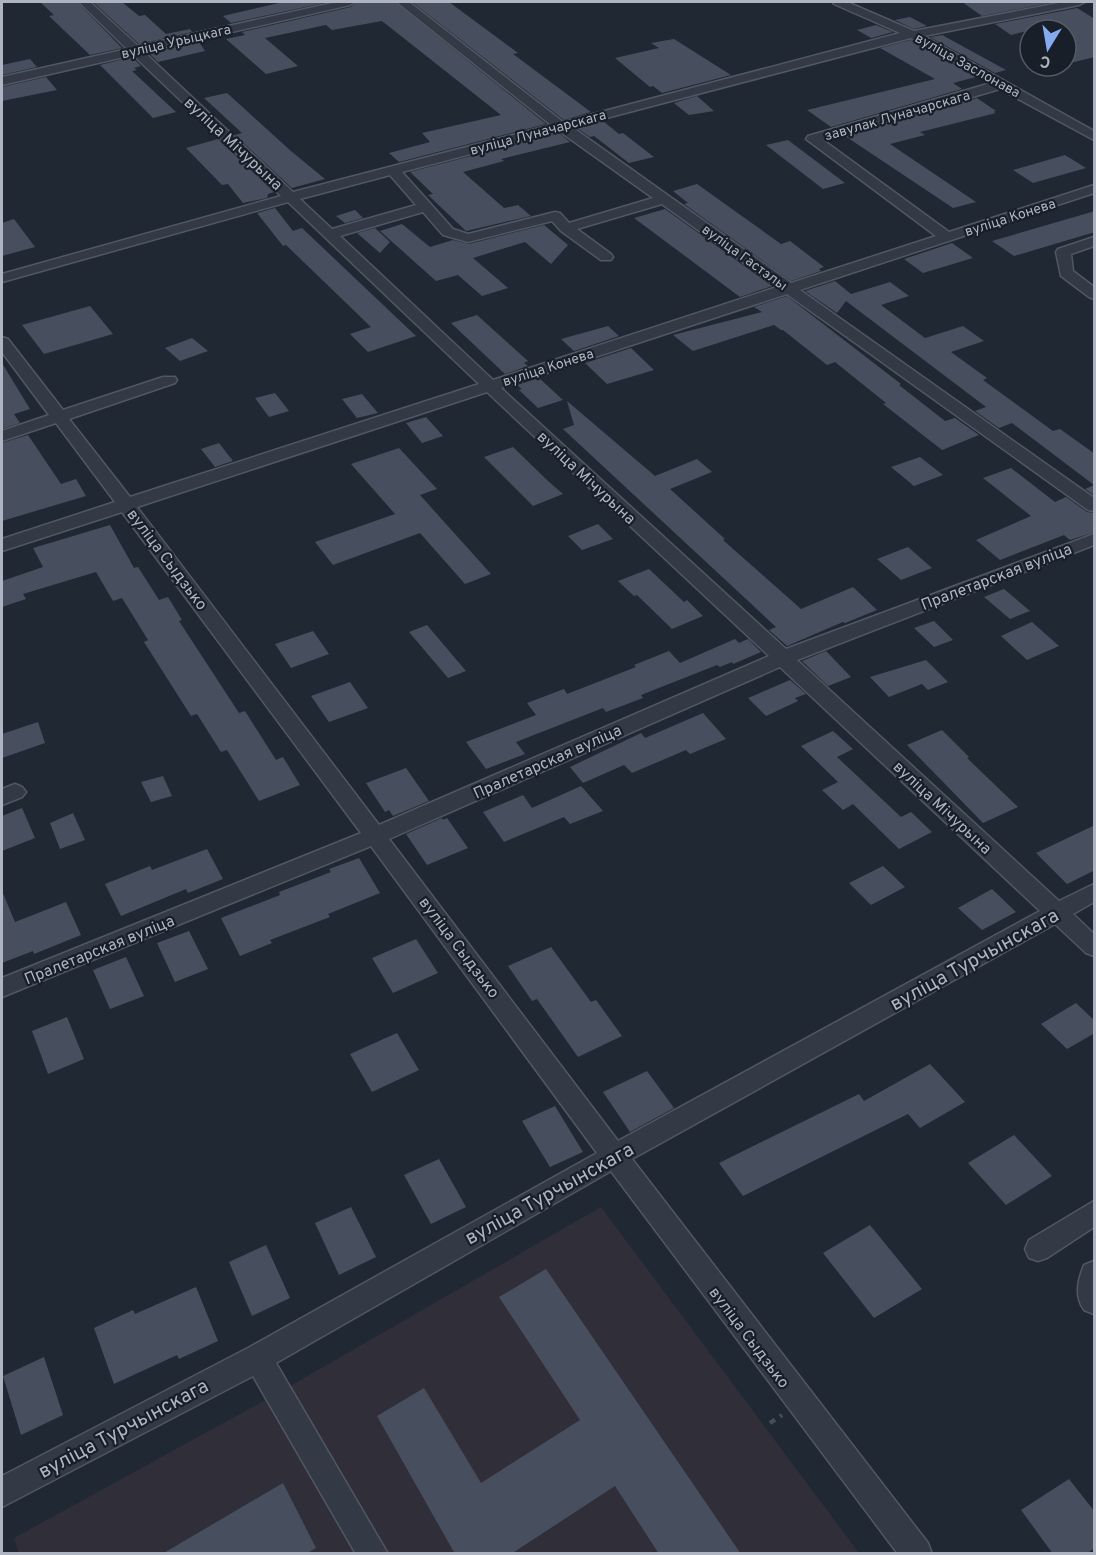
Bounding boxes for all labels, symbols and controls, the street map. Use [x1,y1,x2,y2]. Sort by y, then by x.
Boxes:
north arrow [1018,18,1078,78]
street label: вуліца Урыцкага [120,22,233,63]
street label: вуліца Заслонава [912,30,1023,102]
text: С [1039,50,1052,72]
street label: завулак Луначарскага [823,87,972,145]
street label: вуліца Мічурына [179,94,286,195]
street label: вуліца Луначарскага [468,107,608,160]
street label: вуліца Конева [963,196,1058,241]
street label: вуліца Гастэлы [698,222,790,295]
street label: вуліца Конева [501,346,596,391]
street label: вуліца Мічурына [532,428,639,529]
street label: вуліца Сыдзько [122,506,211,615]
street label: Пралетарская вуліца [918,540,1075,616]
street label: Пралетарская вуліца [471,721,625,805]
street label: вуліца Мічурына [888,758,995,859]
street label: вуліца Сыдзько [414,894,503,1003]
street label: вуліца Турчынскага [886,903,1064,1018]
street label: Пралетарская вуліца [22,912,178,990]
street label: вуліца Турчынскага [461,1137,639,1252]
street label: вуліца Сыдзько [704,1284,793,1393]
street label: вуліца Турчынскага [34,1374,214,1486]

